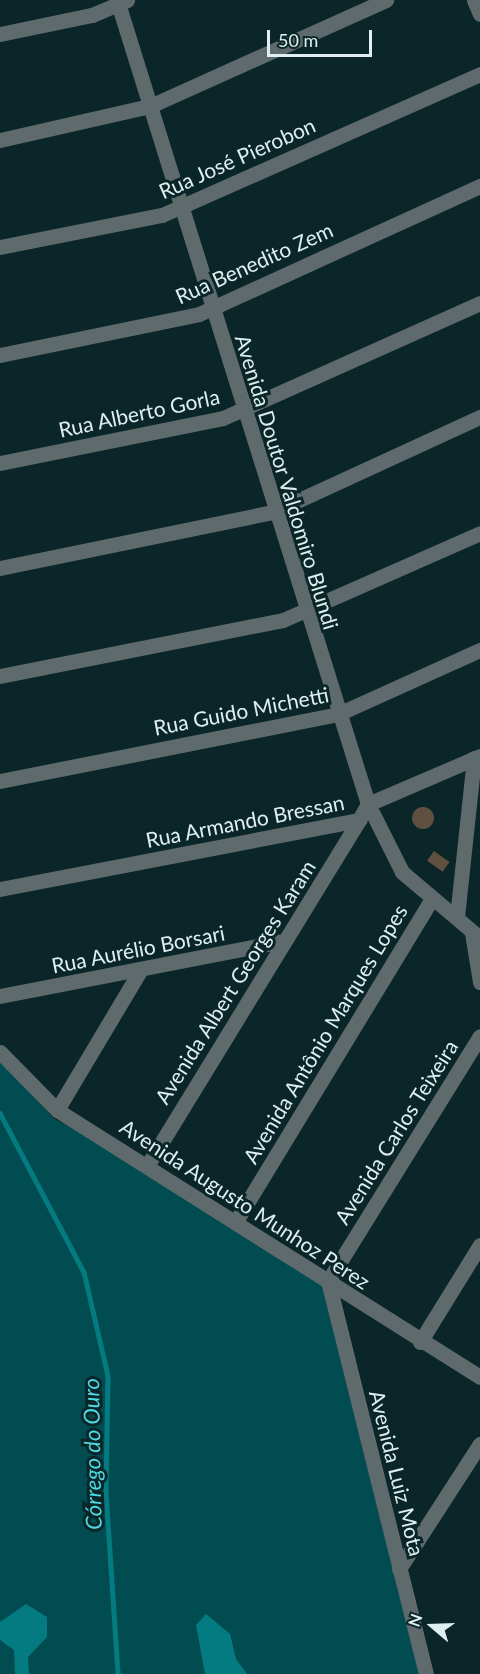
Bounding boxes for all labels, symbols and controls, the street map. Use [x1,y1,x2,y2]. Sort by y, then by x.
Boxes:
scale bar [270,18,375,56]
text: 50 m [278,29,318,51]
street label: Rua José Pierobon [155,112,319,204]
street label: Rua Benedito Zem [171,217,337,309]
street label: Avenida Doutor Valdomiro Blundi [230,331,344,633]
street label: Rua Alberto Gorla [56,384,222,442]
street label: Rua Guido Michetti [151,682,331,740]
street label: Rua Armando Bressan [143,789,347,853]
street label: Avenida Albert Georges Karam [149,855,321,1109]
street label: Avenida Antônio Marques Lopes [237,900,413,1168]
street label: Rua Aurélio Borsari [49,920,227,978]
street label: Avenida Carlos Teixeira [329,1035,463,1229]
street label: Avenida Augusto Munhoz Perez [115,1114,375,1294]
water label: Córrego do Ouro [77,1378,107,1530]
street label: Avenida Luiz Mota [364,1387,430,1559]
north arrow [402,1596,462,1656]
text: N [404,1611,425,1629]

